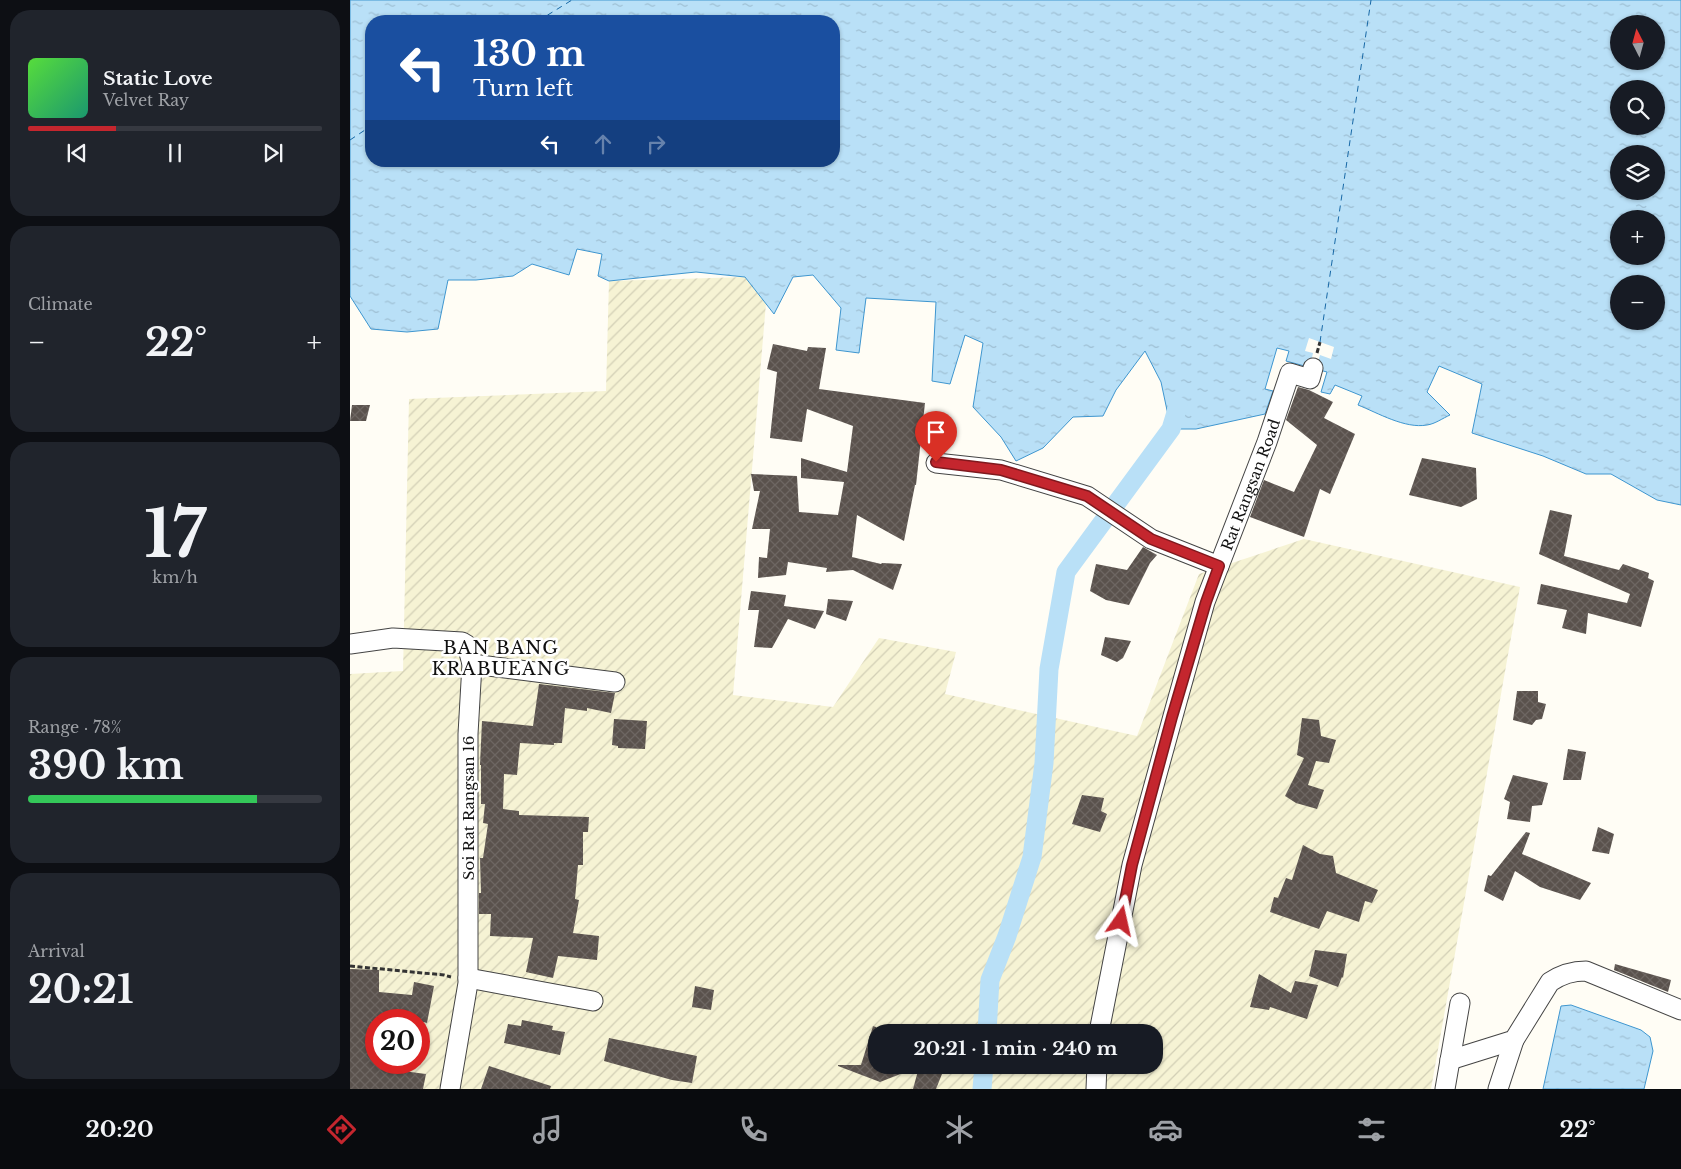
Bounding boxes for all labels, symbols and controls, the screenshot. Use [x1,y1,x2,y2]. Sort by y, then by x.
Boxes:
north arrow [1610,15,1665,70]
map controls [1610,15,1665,330]
text: 130 m [473,32,585,75]
icon: left [390,35,455,100]
text: Static Love [103,67,213,90]
text: Turn left [473,75,573,102]
button: search [1610,80,1665,135]
text: Velvet Ray [103,90,189,110]
icon: left [536,130,564,158]
icon: ahead [589,130,617,158]
icon: right [642,130,670,158]
icon: previous [63,139,91,167]
icon: pause [161,139,189,167]
icon: next [259,139,287,167]
button: layers [1610,145,1665,200]
button: + [1610,210,1665,265]
button: − [1610,275,1665,330]
text: Climate [28,294,93,314]
text: 22° [145,319,207,366]
text: − [28,325,46,360]
text: + [307,325,322,360]
pin [915,411,957,462]
street label: Rat Rangsan Road [1216,416,1284,553]
icon: arrive [922,418,950,446]
text: 17 [144,494,206,575]
text: km/h [152,567,198,587]
district label: BAN BANG KRABUEANG [432,637,570,680]
text: Range · 78% [28,717,121,737]
street label: Soi Rat Rangsan 16 [459,736,478,880]
text: 390 km [28,742,184,789]
position arrow [1094,894,1146,946]
text: Arrival [28,941,85,961]
text: 20:21 [28,966,134,1013]
speed limit sign: 20 [365,1009,430,1074]
text: 20:21 · 1 min · 240 m [913,1037,1118,1060]
icon: directions [324,1112,359,1147]
icon: music [530,1112,565,1147]
icon: phone [736,1112,771,1147]
icon: climate [942,1112,977,1147]
icon: car [1148,1112,1183,1147]
icon: filters [1354,1112,1389,1147]
text: 20:20 [85,1116,154,1143]
text: 22° [1560,1116,1596,1143]

